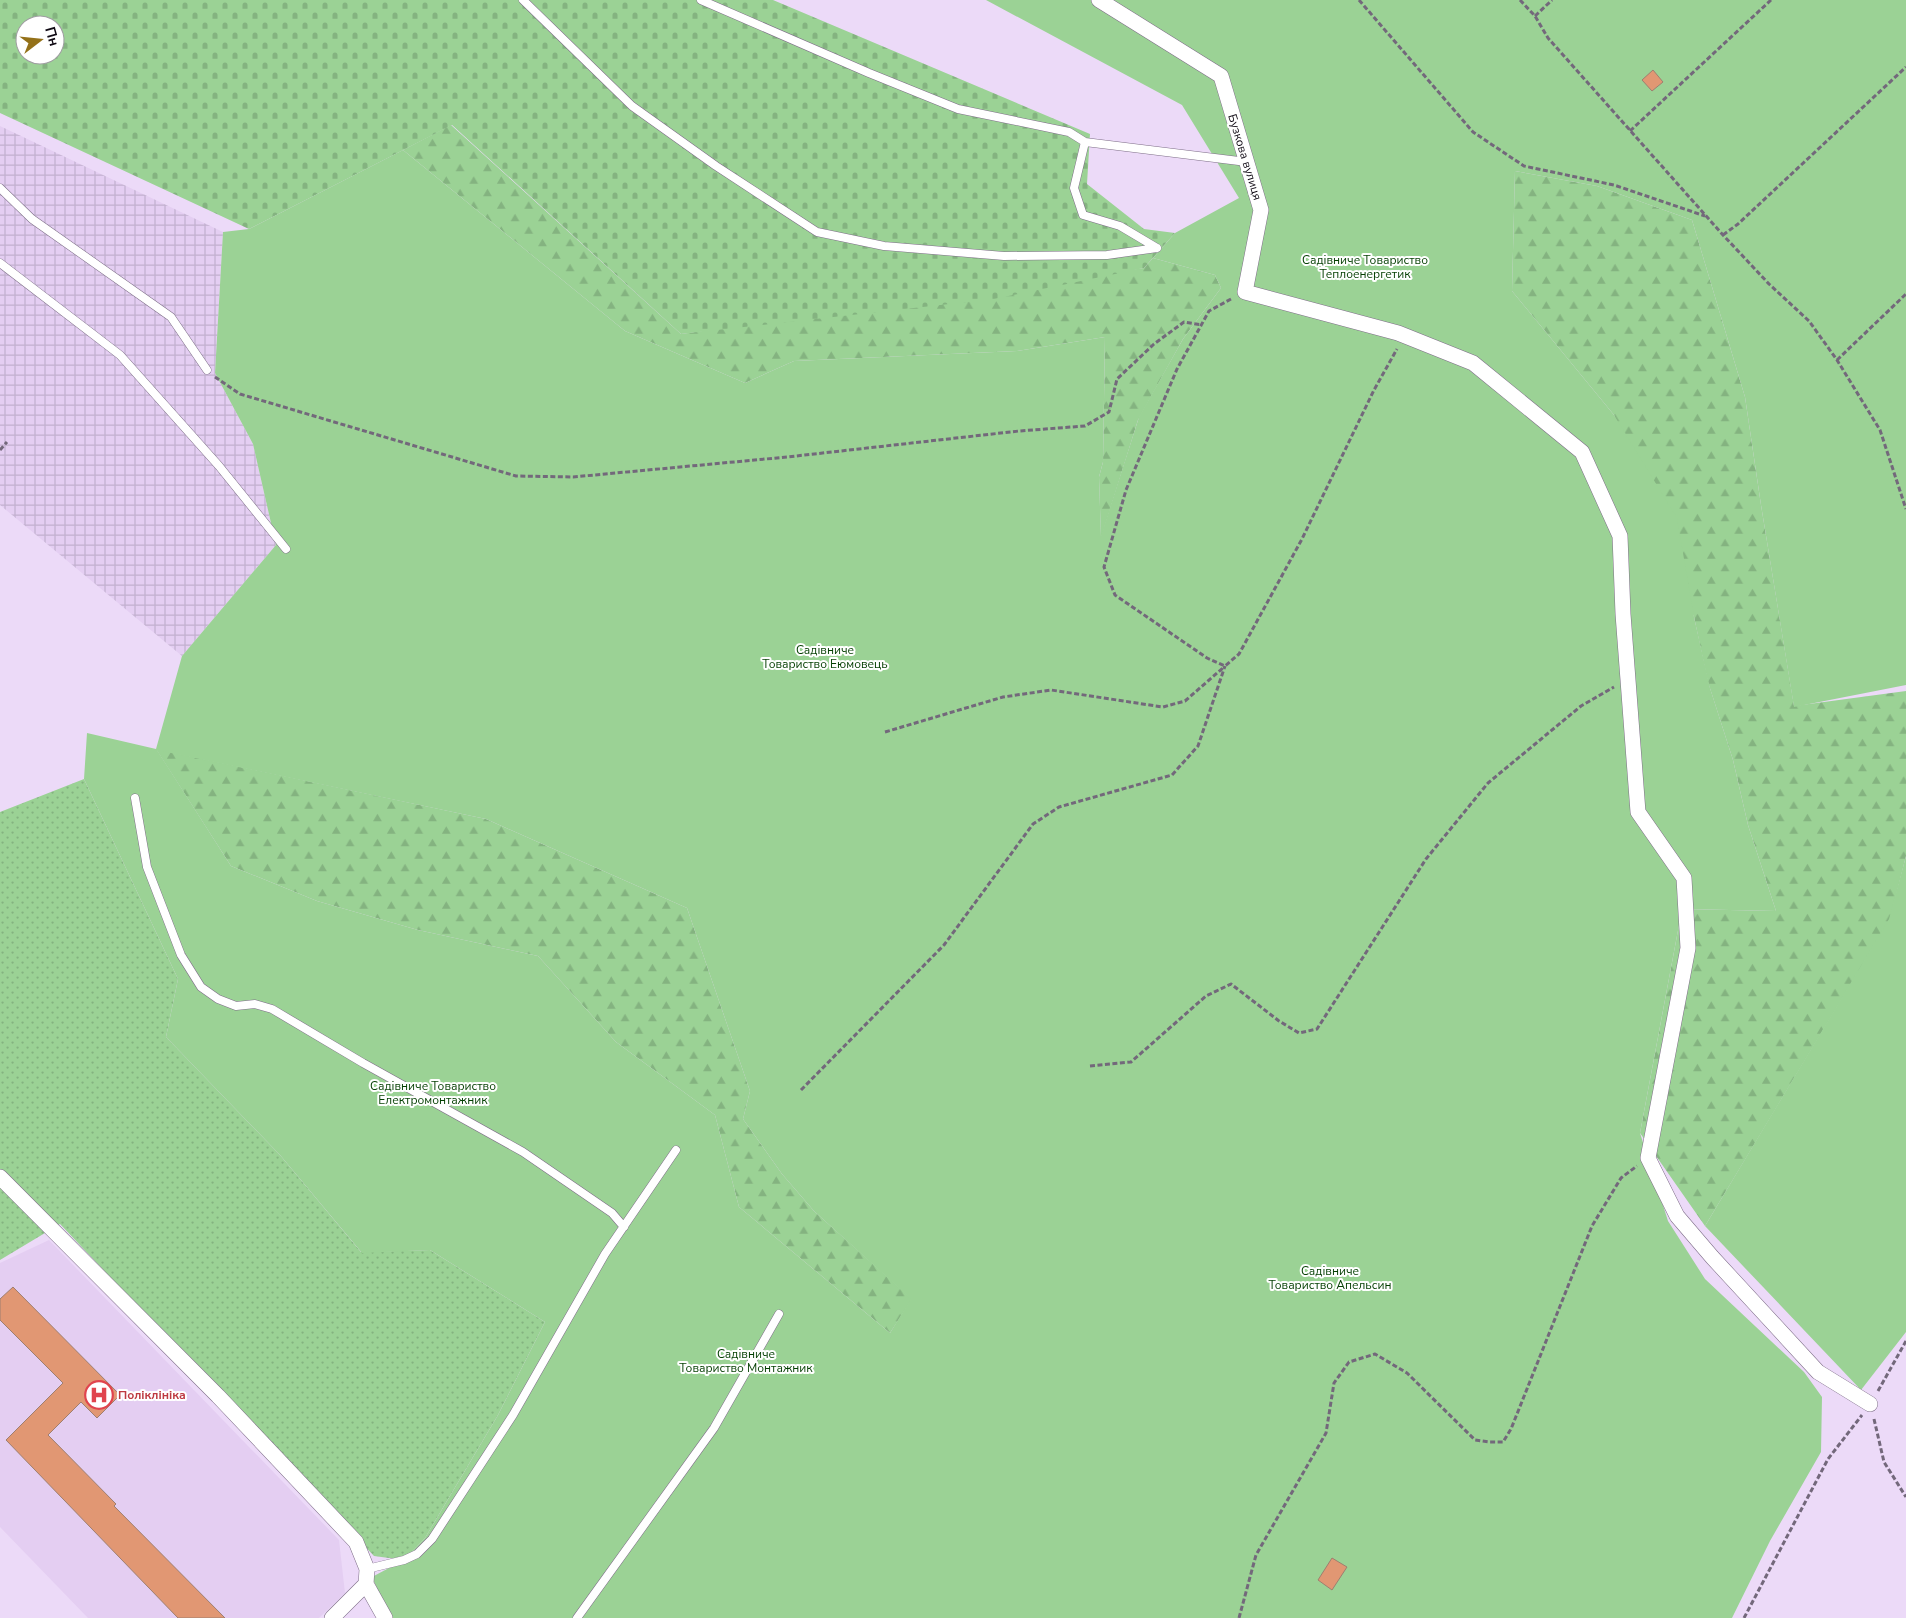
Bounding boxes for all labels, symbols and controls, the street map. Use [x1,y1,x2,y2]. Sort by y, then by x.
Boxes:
north arrow [15,15,65,65]
text: Пн [40,25,64,48]
street label: Бузкова вулиця [1224,112,1266,202]
park label: Садівниче Товариство Теплоенергетик [1302,252,1428,282]
park label: Садівниче Товариство Еюмовець [762,642,888,672]
park label: Садівниче Товариство Електромонтажник [370,1078,496,1108]
park label: Садівниче Товариство Апельсин [1268,1263,1392,1293]
park label: Садівниче Товариство Монтажник [679,1346,813,1376]
hospital icon: Поліклініка [84,1380,114,1410]
place label: Поліклініка [118,1387,186,1403]

